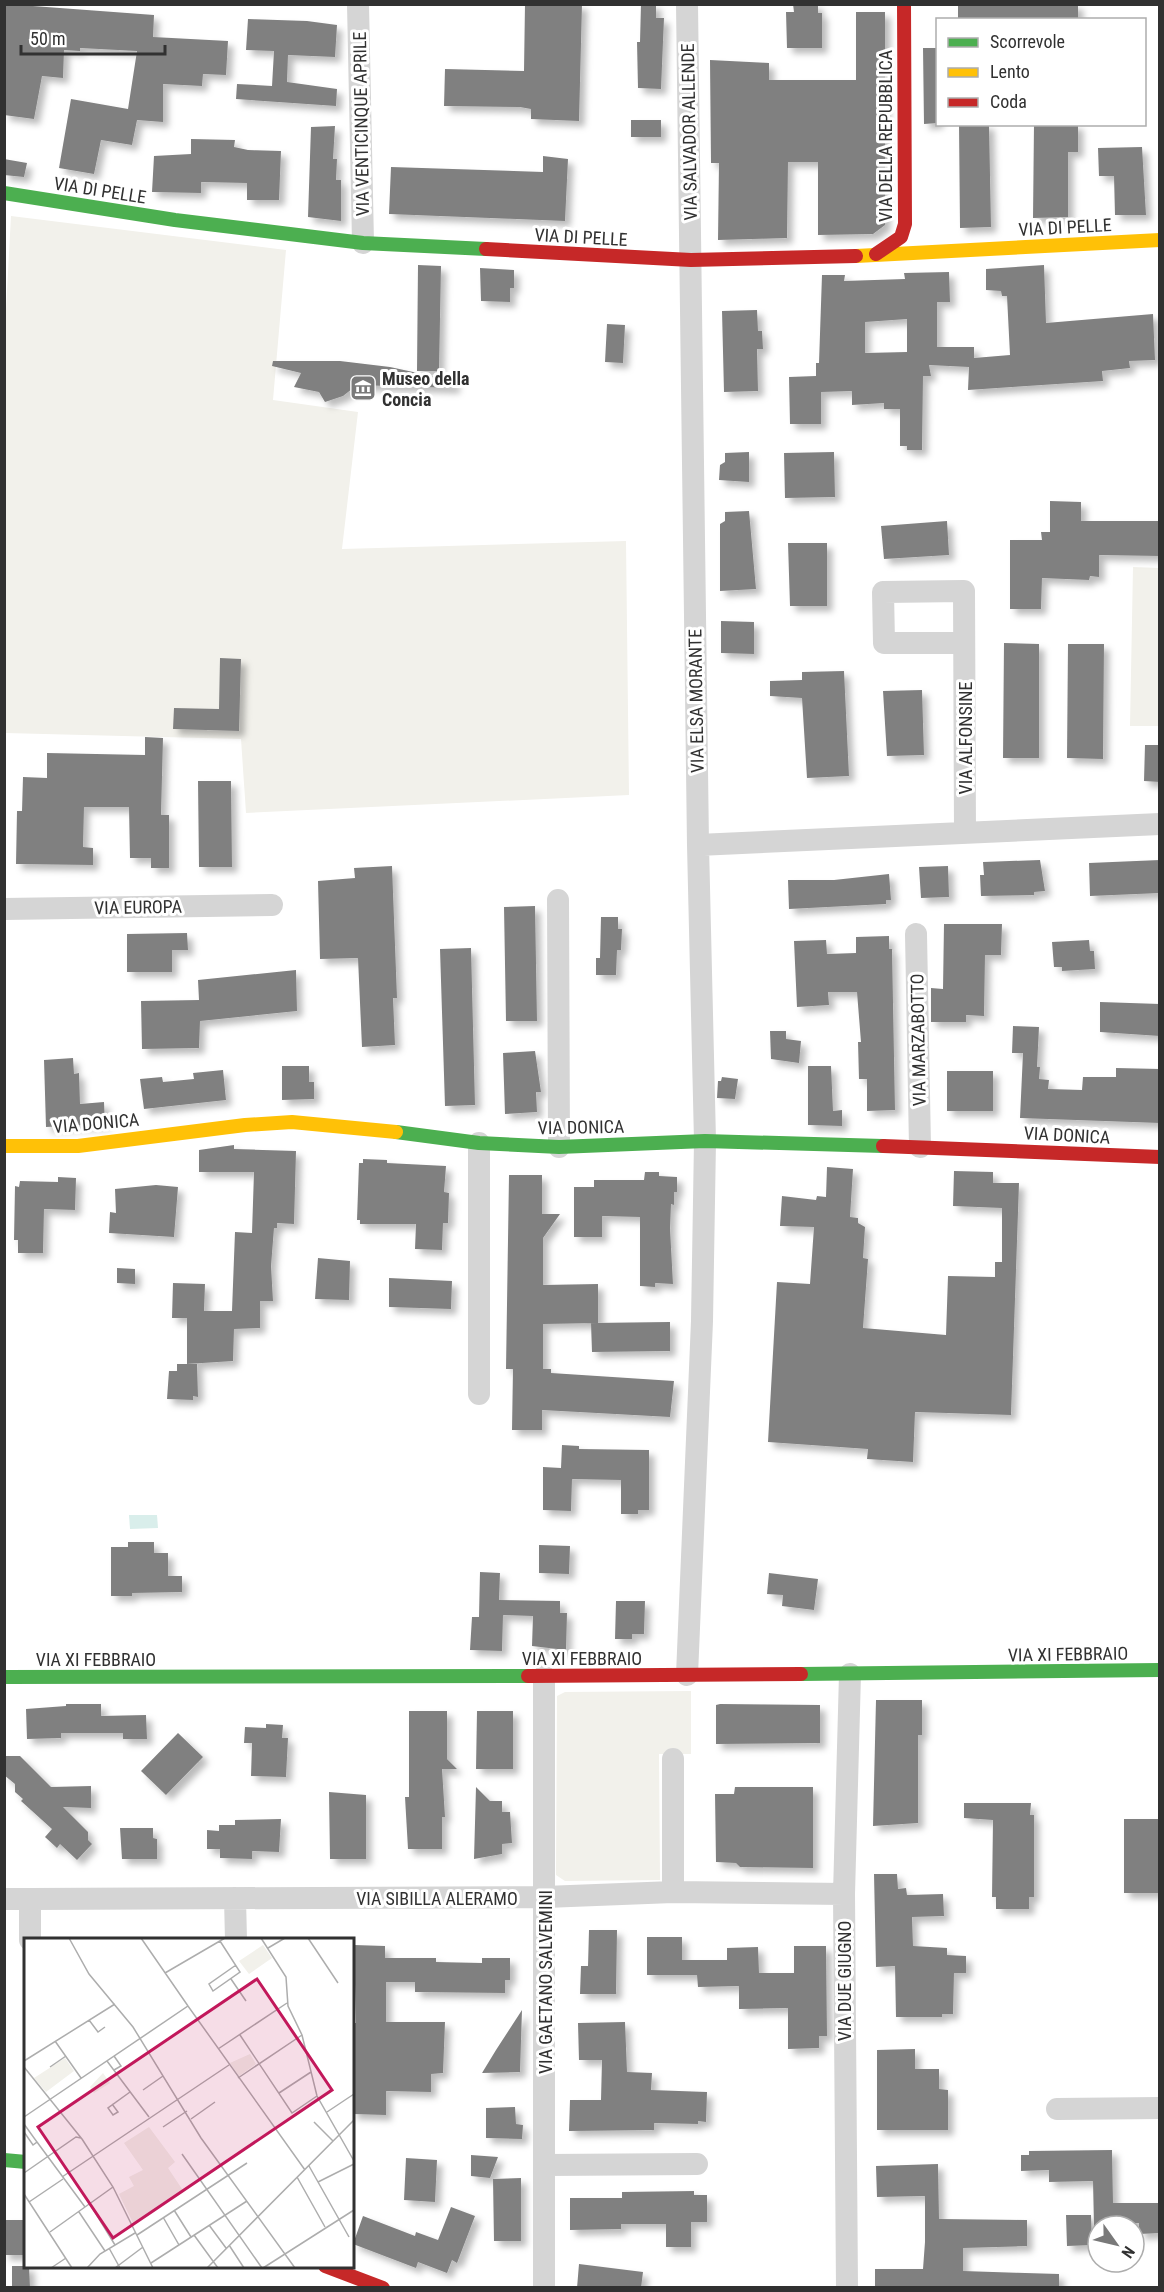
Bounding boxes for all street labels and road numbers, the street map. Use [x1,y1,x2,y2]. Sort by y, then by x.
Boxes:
street label: VIA VENTICINQUE APRILE [349,31,373,217]
street label: VIA SALVADOR ALLENDE [677,43,701,221]
street label: VIA DELLA REPUBBLICA [875,49,896,222]
street label: VIA DI PELLE [52,172,148,208]
street label: VIA DI PELLE [1018,214,1112,240]
street label: VIA DI PELLE [534,224,628,250]
street label: VIA ELSA MORANTE [684,629,708,773]
street label: VIA ALFONSINE [955,682,976,794]
street label: VIA EUROPA [94,896,183,918]
street label: VIA MARZABOTTO [906,973,930,1107]
street label: VIA DONICA [52,1109,141,1137]
street label: VIA DONICA [538,1116,625,1138]
street label: VIA DONICA [1023,1122,1111,1148]
street label: VIA XI FEBBRAIO [1008,1642,1128,1666]
street label: VIA XI FEBBRAIO [522,1648,642,1669]
street label: VIA XI FEBBRAIO [36,1649,156,1670]
street label: VIA SIBILLA ALERAMO [356,1888,518,1909]
street label: VIA GAETANO SALVEMINI [535,1890,556,2074]
street label: VIA DUE GIUGNO [834,1921,855,2041]

